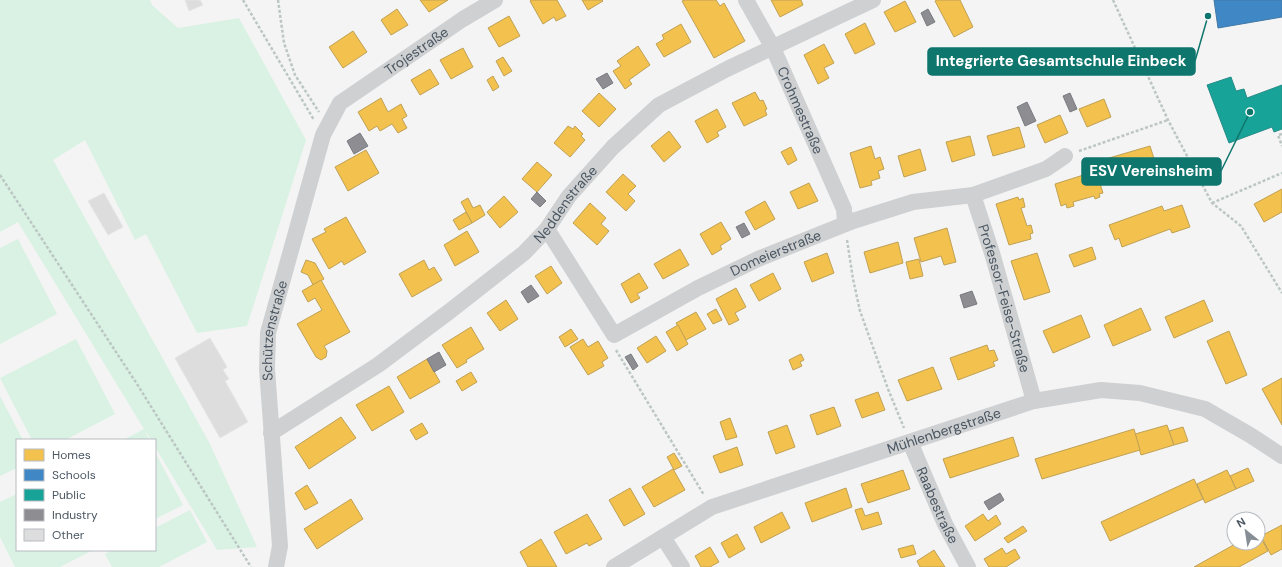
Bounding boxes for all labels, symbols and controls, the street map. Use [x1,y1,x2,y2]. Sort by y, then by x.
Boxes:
street label: Trojestraße [381,23,452,79]
callout: Integrierte Gesamtschule Einbeck [928,48,1195,75]
text: Integrierte Gesamtschule Einbeck [936,51,1187,71]
street label: Crohmestraße [773,64,828,157]
callout: ESV Vereinsheim [1082,158,1221,185]
text: ESV Vereinsheim [1089,161,1213,181]
street label: Neddenstraße [530,162,601,247]
street label: Professor-Feise-Straße [974,222,1034,375]
street label: Domeierstraße [727,226,824,280]
street label: Schützenstraße [258,278,291,382]
street label: Mühlenbergstraße [885,404,1003,458]
legend [16,439,156,551]
text: Homes [52,447,91,463]
street label: Raabestraße [913,464,963,547]
text: Schools [52,467,96,483]
text: Public [52,487,86,503]
text: Industry [52,507,98,523]
north arrow [1226,511,1266,551]
text: N [1234,514,1248,530]
text: Other [52,527,85,543]

